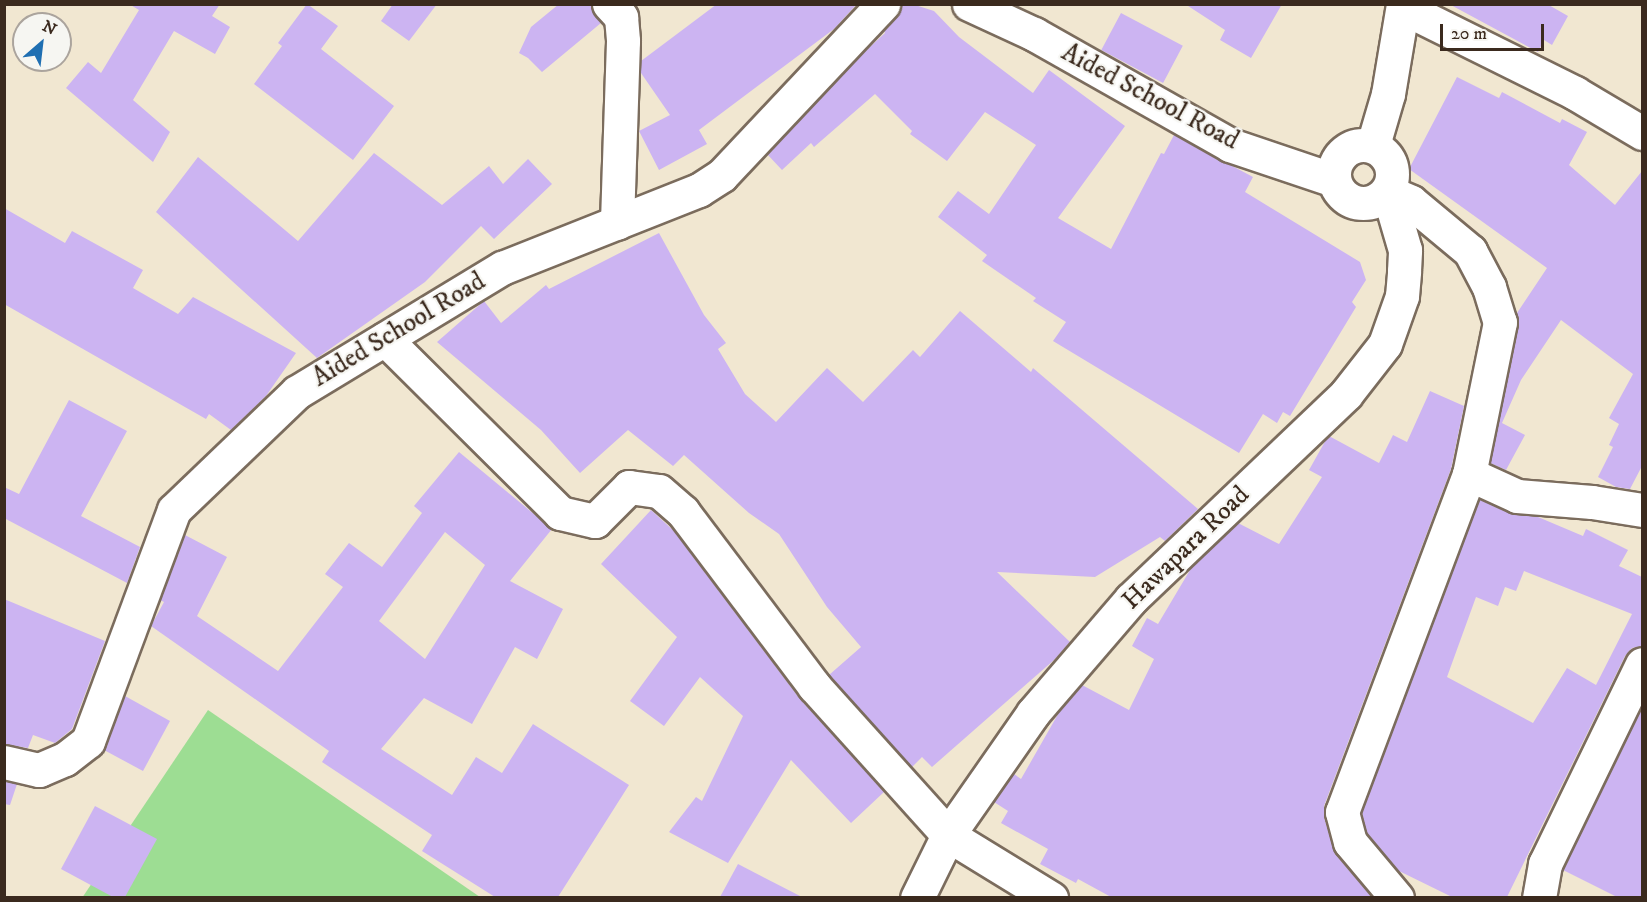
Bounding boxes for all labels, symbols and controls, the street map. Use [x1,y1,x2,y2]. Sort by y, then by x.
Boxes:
north arrow [12,12,72,72]
scale bar [1443,12,1546,50]
text: N [39,16,60,40]
text: 20 m [1451,23,1487,45]
street label: Aided School Road [1056,37,1244,157]
street label: Aided School Road [307,266,491,394]
street label: Hawapara Road [1116,480,1256,616]

